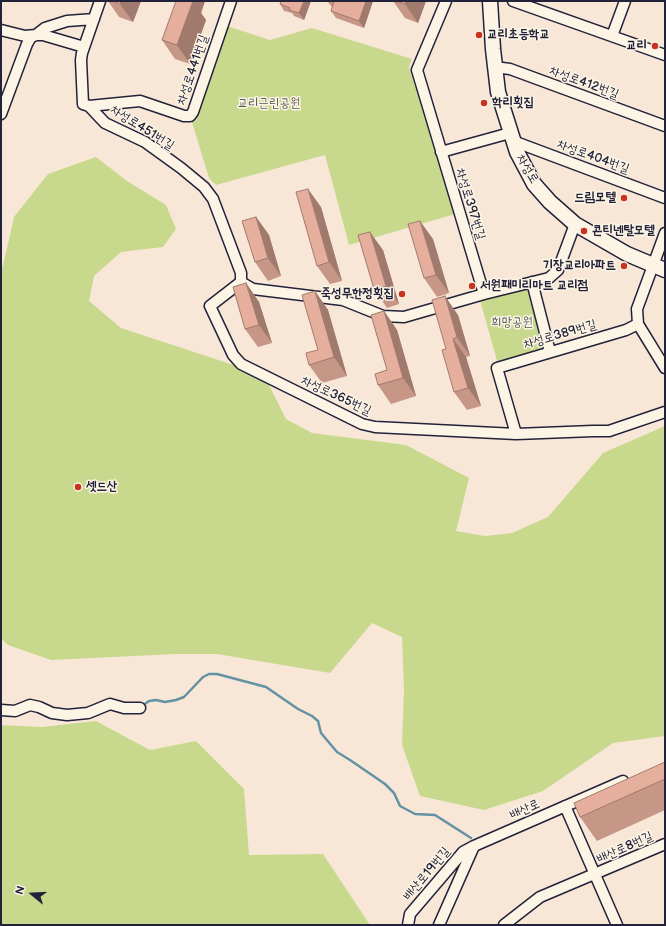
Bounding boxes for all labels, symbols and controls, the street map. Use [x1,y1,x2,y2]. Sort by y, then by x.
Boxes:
place label: 교리초등학교 [487,27,550,43]
marker: 교리초등학교 [474,30,484,40]
street label: 차성로441번길 [174,33,212,107]
place label: 교리 [626,38,647,54]
marker: 교리 [650,41,660,51]
street label: 차성로412번길 [547,63,621,103]
place label: 학리횟집 [492,95,534,111]
park label: 교리근린공원 [238,96,300,112]
marker: 학리횟집 [479,98,489,108]
street label: 차성로451번길 [107,102,177,154]
street label: 차성로404번길 [555,137,631,177]
street label: 차성로 [512,152,542,186]
street label: 차성로397번길 [452,166,488,242]
place label: 드림모텔 [574,190,616,206]
marker: 드림모텔 [619,193,629,203]
place label: 콘티넨탈모텔 [592,223,655,239]
marker: 콘티넨탈모텔 [579,226,589,236]
place label: 기장교리아파트 [543,258,616,274]
marker: 기장교리아파트 [619,261,629,271]
place label: 서원패미리마트 교리점 [480,278,588,294]
marker: 서원패미리마트 교리점 [467,281,477,291]
place label: 죽성무한정횟집 [321,286,394,302]
marker: 죽성무한정횟집 [397,289,407,299]
park label: 희망공원 [491,315,533,331]
street label: 차성로389번길 [522,317,598,353]
street label: 차성로365번길 [298,373,374,419]
place label: 셋드산 [86,479,117,495]
marker: 셋드산 [73,482,83,492]
street label: 배산로 [507,796,543,824]
street label: 배산로8번길 [594,829,656,867]
street label: 배산로19번길 [400,844,454,904]
north arrow [12,874,52,914]
text: N [13,884,28,896]

